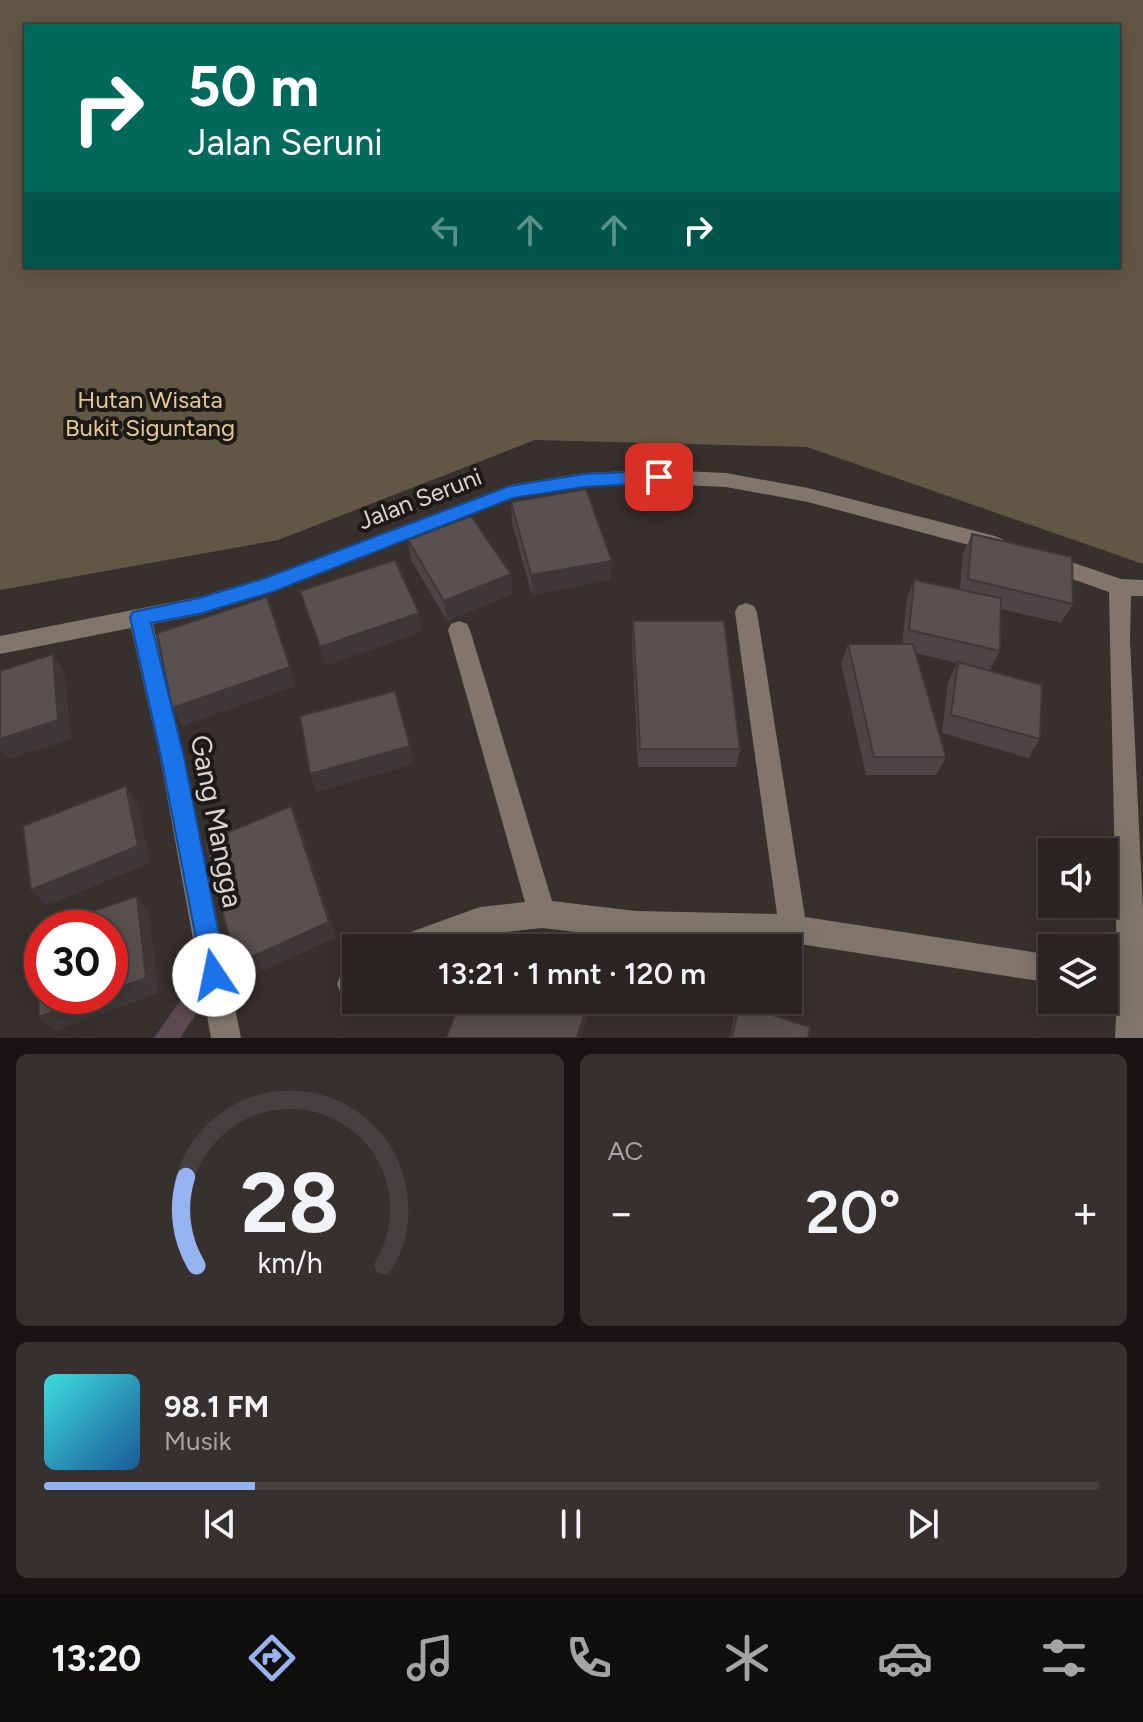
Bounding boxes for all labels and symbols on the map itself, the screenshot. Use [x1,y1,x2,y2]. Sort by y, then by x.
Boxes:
park label: Hutan Wisata Bukit Siguntang [65,385,235,442]
pin [625,443,693,511]
street label: Jalan Seruni [354,462,486,535]
street label: Gang Mangga [184,732,250,910]
speed limit sign: 30 [24,910,128,1014]
position arrow [172,933,256,1017]

